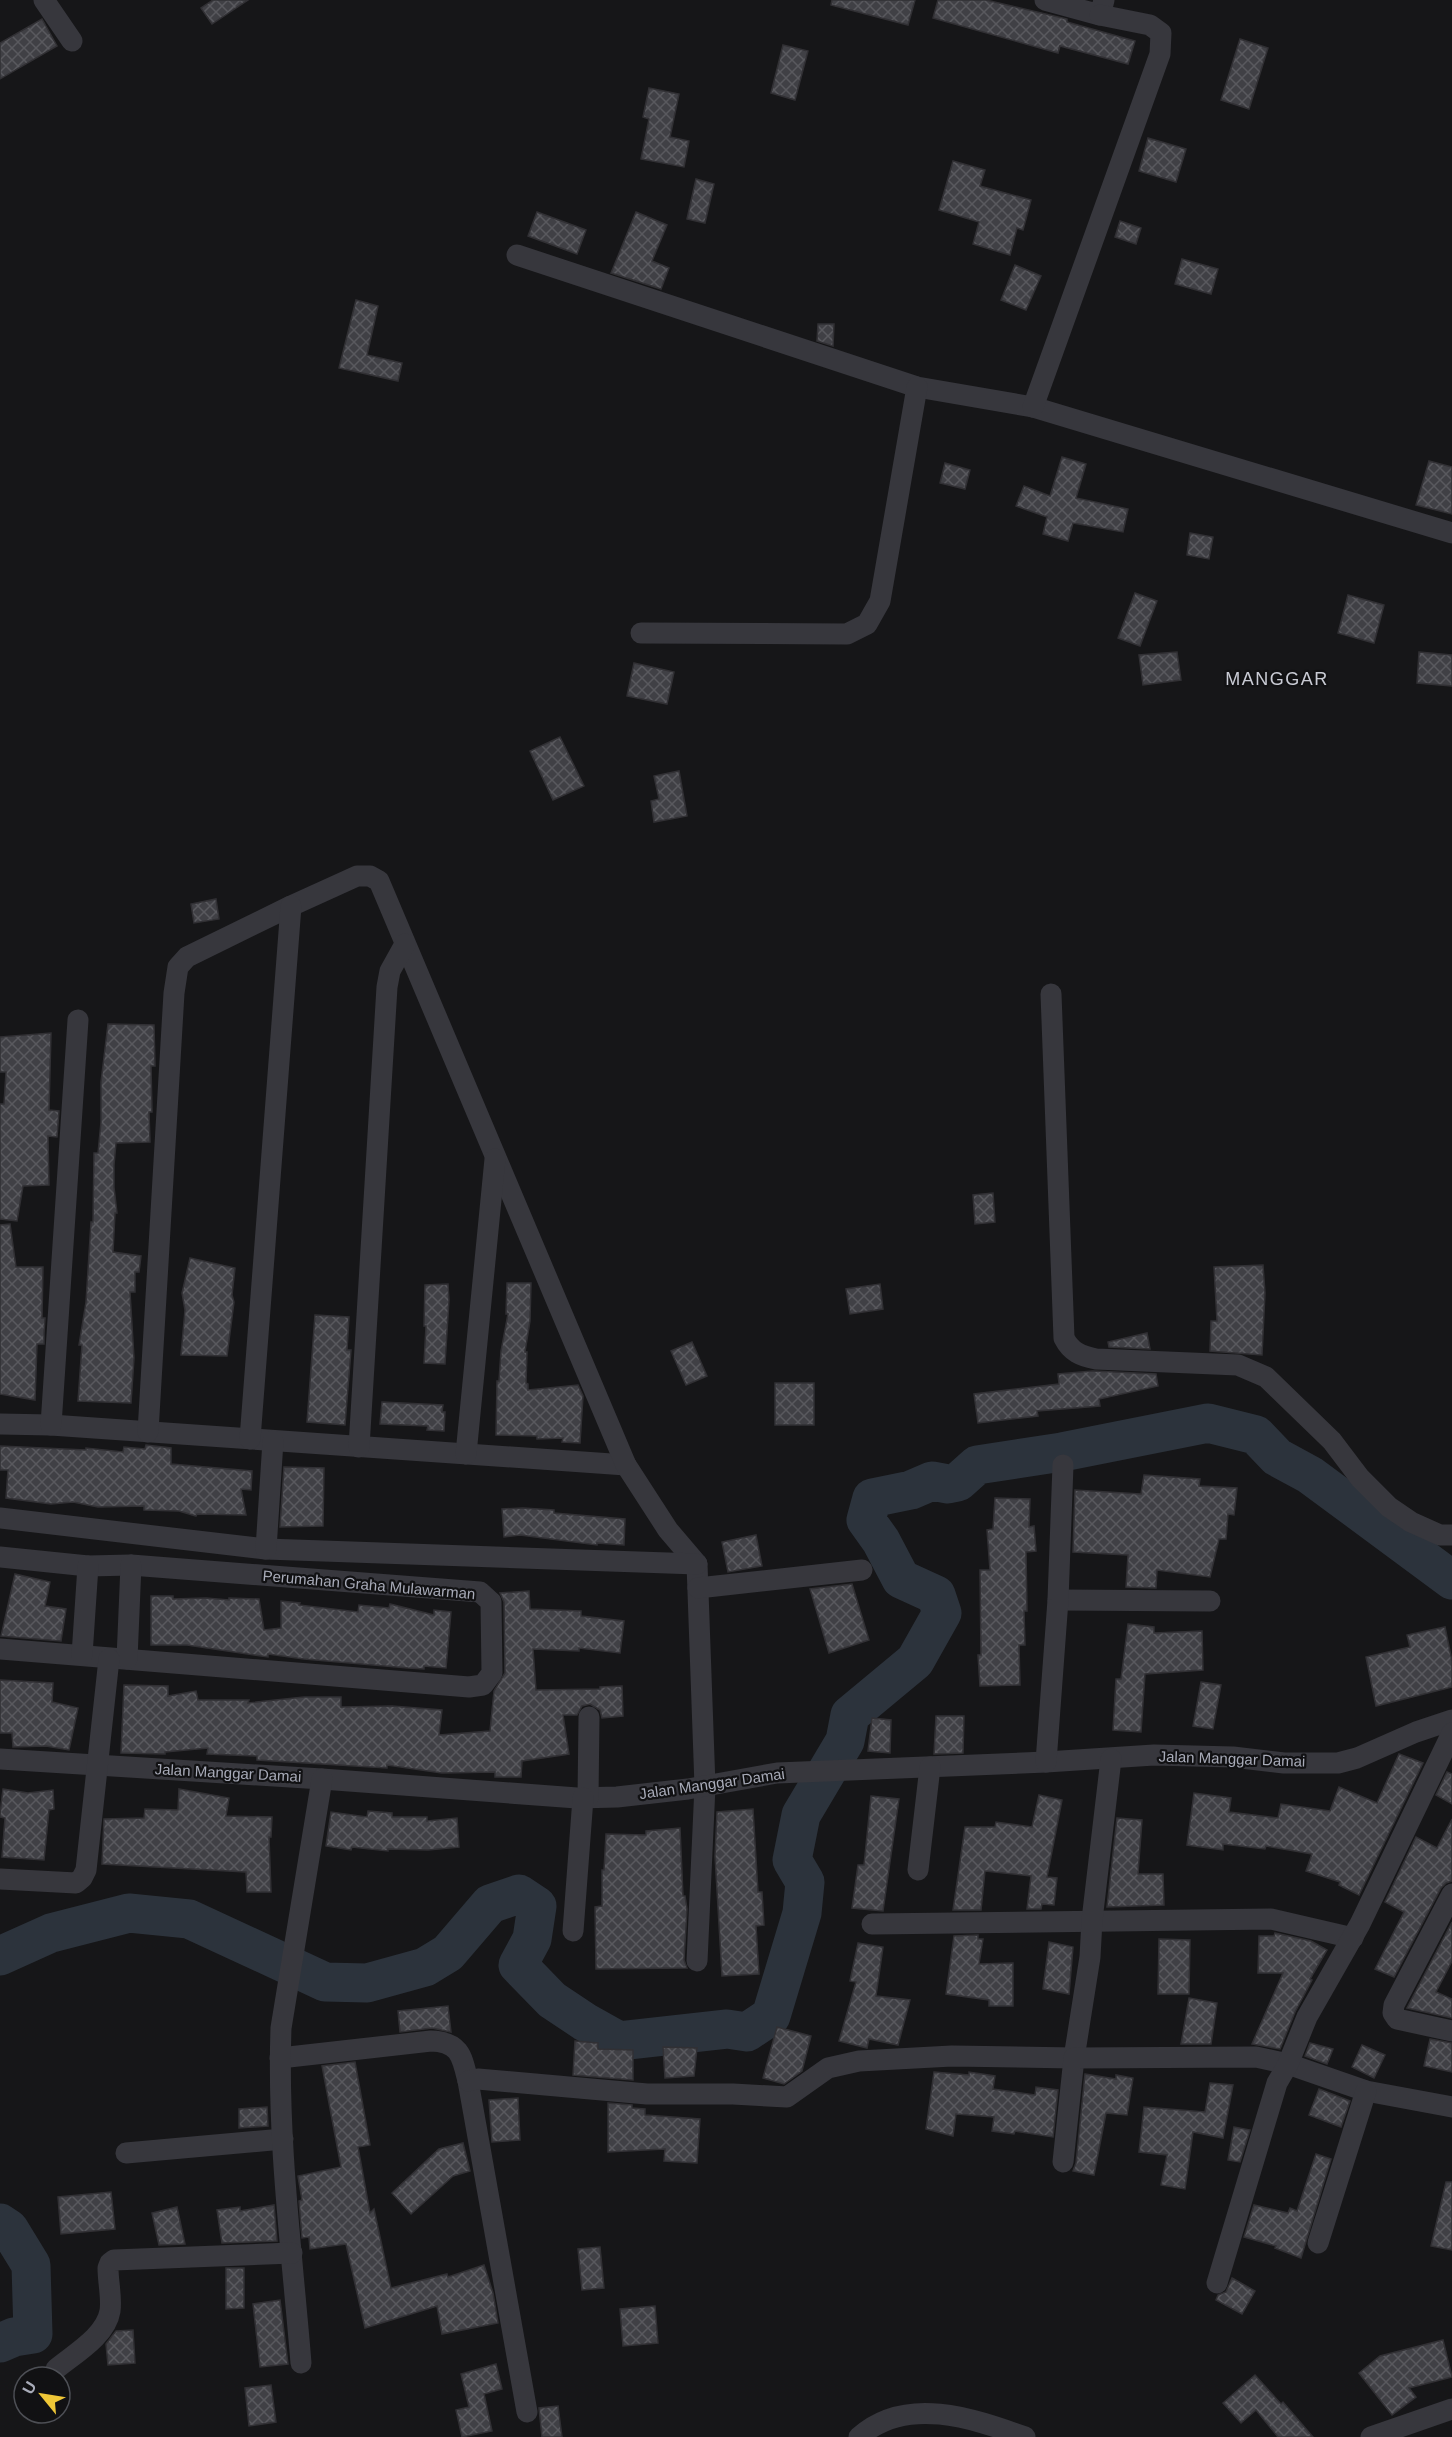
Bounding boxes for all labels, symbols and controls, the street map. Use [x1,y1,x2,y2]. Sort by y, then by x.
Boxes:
district label: MANGGAR [1225,669,1329,689]
street label: Perumahan Graha Mulawarman [262,1567,476,1602]
street label: Jalan Manggar Damai [1158,1747,1306,1770]
street label: Jalan Manggar Damai [154,1760,302,1785]
street label: Jalan Manggar Damai [638,1765,786,1802]
north arrow [12,2365,72,2425]
text: U [19,2378,40,2397]

